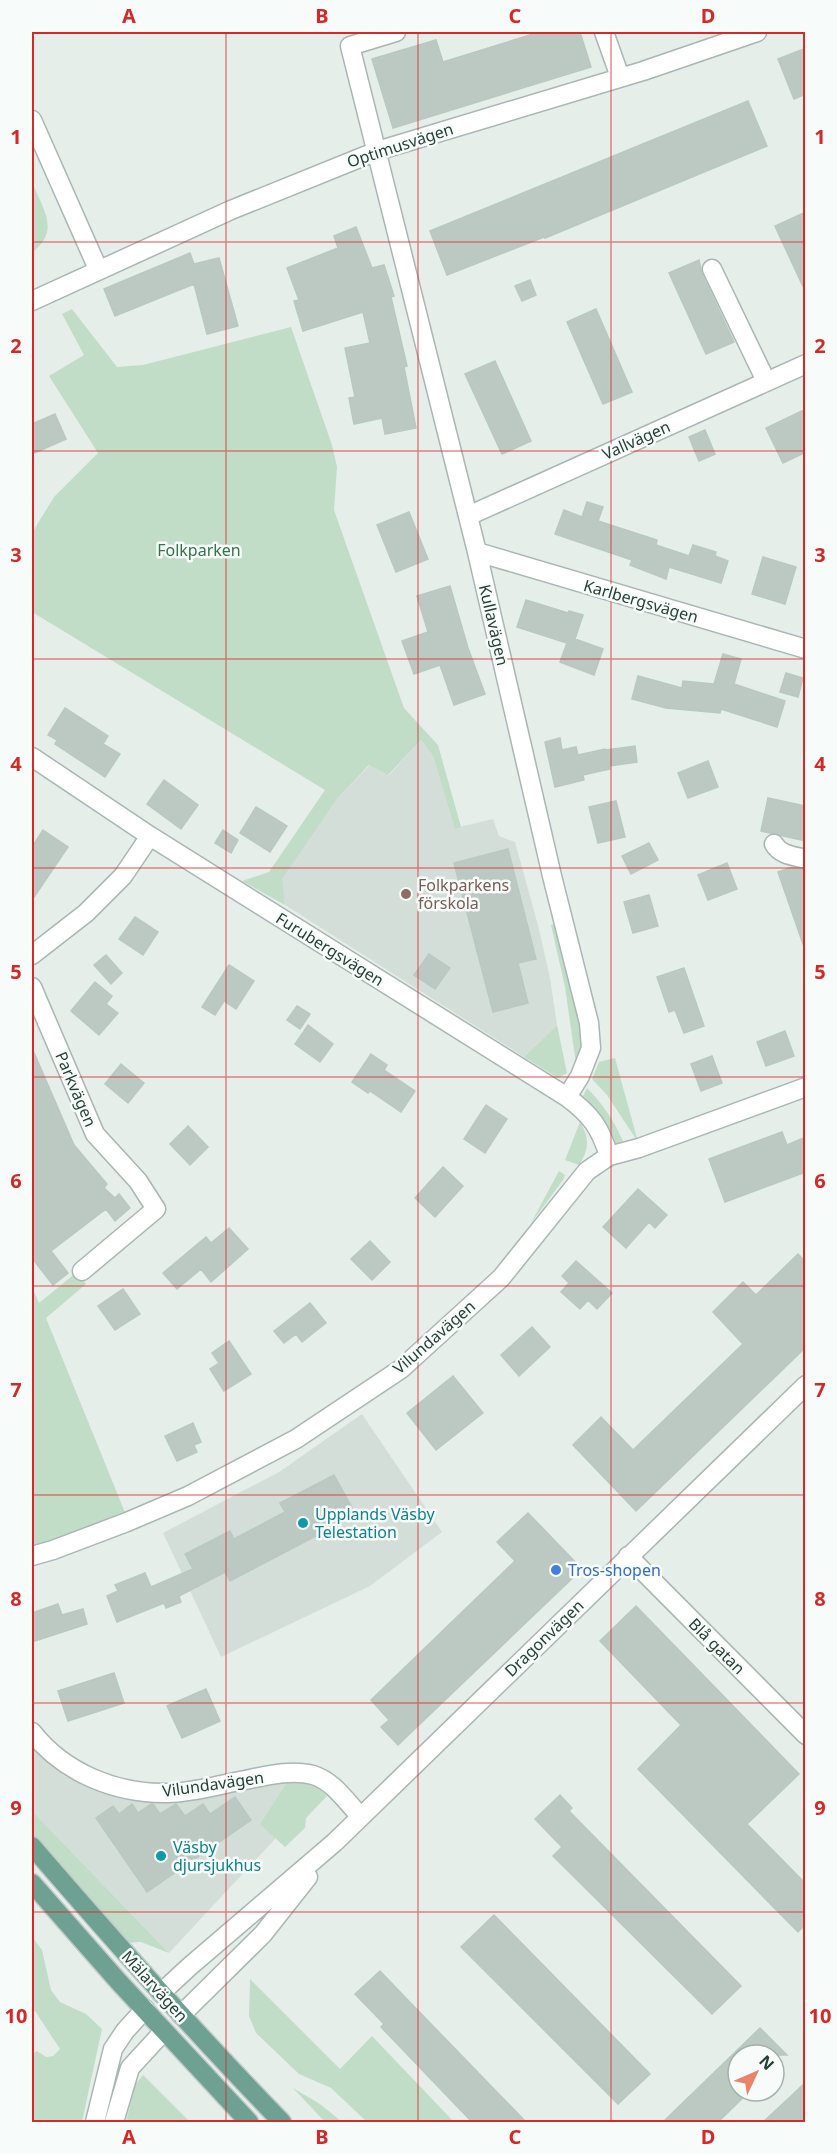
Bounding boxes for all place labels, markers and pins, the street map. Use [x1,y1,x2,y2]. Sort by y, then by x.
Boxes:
place label: Folkparkens förskola [418,874,509,914]
marker: Folkparkens förskola [399,887,413,901]
place label: Upplands Väsby Telestation [315,1503,435,1543]
marker: Upplands Väsby Telestation [296,1516,310,1530]
place label: Tros-shopen [568,1559,661,1581]
marker: Tros-shopen [549,1563,563,1577]
place label: Väsby djursjukhus [173,1836,261,1876]
marker: Väsby djursjukhus [154,1849,168,1863]

